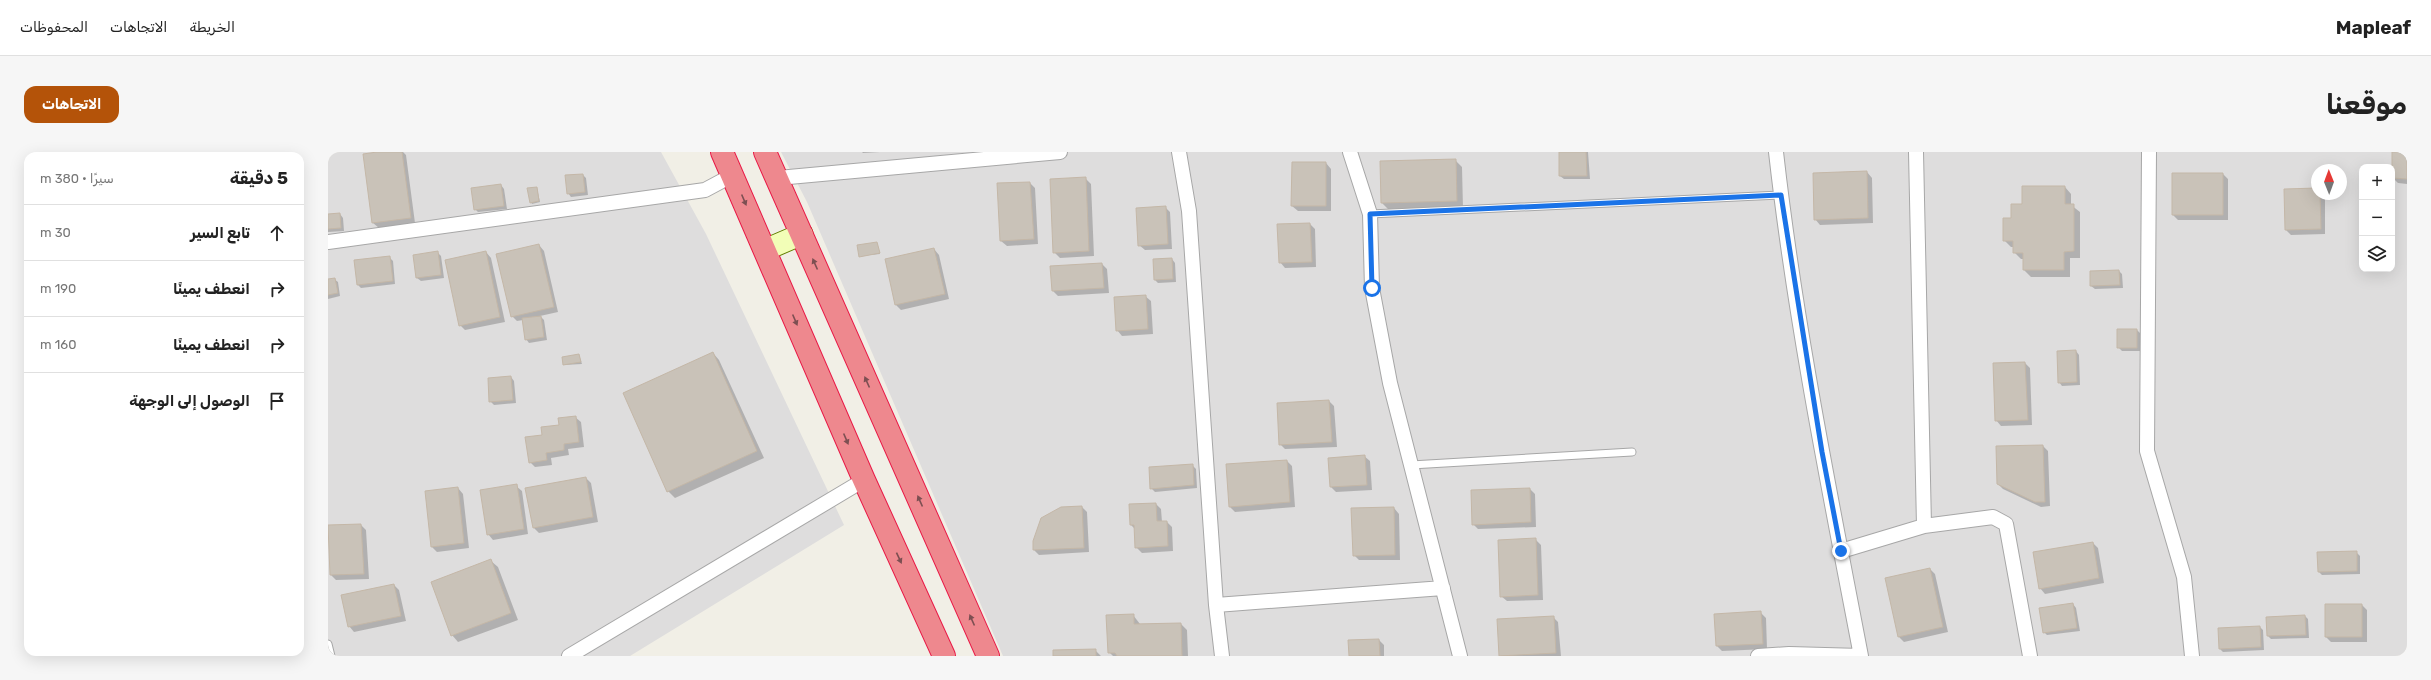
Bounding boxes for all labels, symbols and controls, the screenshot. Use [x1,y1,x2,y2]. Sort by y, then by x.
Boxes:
text: Mapleaf [2336,16,2411,39]
text: المحفوظات [20,19,88,36]
text: الاتجاهات [110,19,167,36]
text: الخريطة [189,19,235,36]
button: الاتجاهات [24,86,119,123]
text: موقعنا [2326,88,2407,121]
north arrow [2311,164,2347,200]
map controls [2359,164,2395,272]
button: + [2359,164,2395,200]
text: 5 دقيقة [230,168,288,188]
text: سيرًا · 380 m [40,171,114,186]
one-way arrow [741,195,747,206]
button: − [2359,200,2395,236]
icon: ahead [266,222,288,244]
text: تابع السير [190,224,250,242]
text: 30 m [40,225,71,240]
button: layers [2359,236,2395,272]
one-way arrow [812,258,818,269]
icon: right [266,278,288,300]
route start [1363,279,1381,297]
text: انعطف يمينًا [173,280,250,298]
text: 190 m [40,281,76,296]
one-way arrow [792,314,798,325]
icon: right [266,334,288,356]
text: انعطف يمينًا [173,336,250,354]
text: 160 m [40,337,76,352]
one-way arrow [864,376,870,388]
icon: arrive [266,390,288,412]
text: الوصول إلى الوجهة [129,392,250,410]
one-way arrow [843,434,849,445]
one-way arrow [917,496,923,507]
route end [1832,542,1850,560]
one-way arrow [896,552,902,564]
one-way arrow [969,614,975,626]

